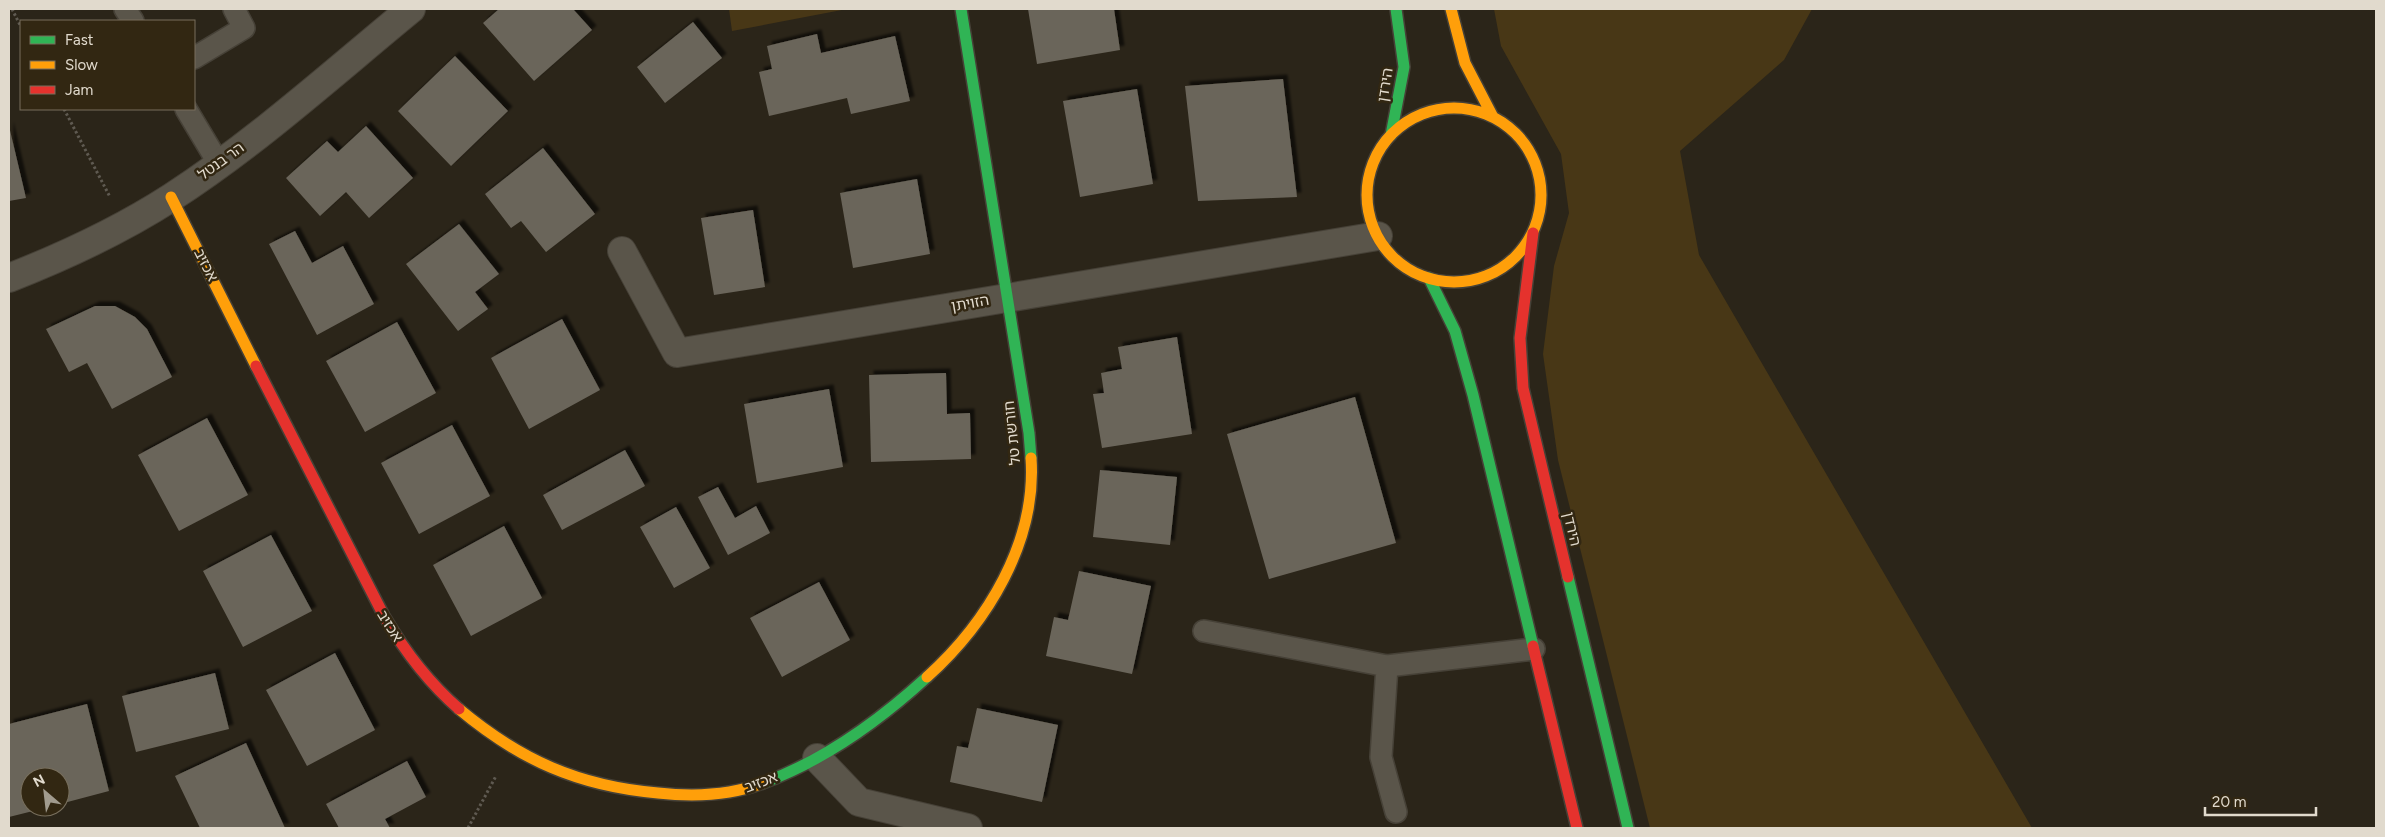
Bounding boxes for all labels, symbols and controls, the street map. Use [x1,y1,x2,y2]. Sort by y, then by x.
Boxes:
legend [20,20,195,110]
text: Fast [65,31,94,49]
text: Slow [65,56,98,74]
street label: הירדן [1373,67,1397,103]
text: Jam [65,81,93,99]
street label: הר בנטל [195,138,247,184]
street label: אכזיב [190,246,222,284]
street label: הזויתן [950,291,990,315]
street label: חורשת טל [1000,400,1024,466]
street label: הירדן [1559,510,1585,548]
street label: אכזיב [373,607,407,645]
north arrow [20,767,70,817]
street label: אכזיב [742,767,780,797]
text: N [30,771,48,791]
scale bar [2205,784,2316,816]
text: 20 m [2212,793,2246,811]

